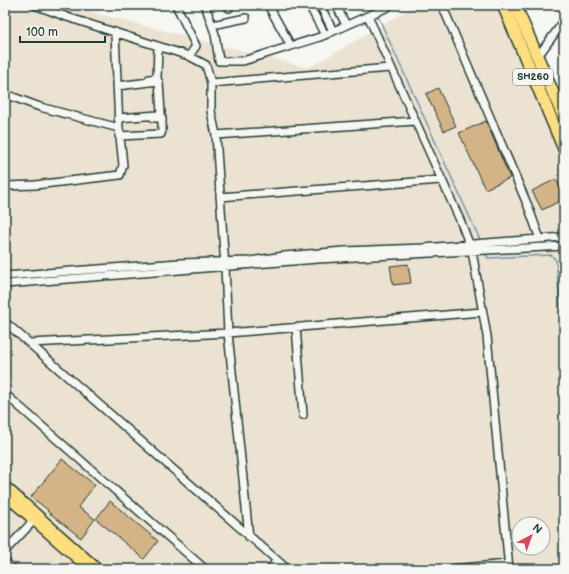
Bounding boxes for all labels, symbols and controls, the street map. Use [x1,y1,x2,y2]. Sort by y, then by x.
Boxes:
scale bar [20,18,105,44]
text: 100 m [26,25,58,40]
road number: SH260 [513,69,553,85]
north arrow [511,516,551,556]
text: N [530,521,545,536]

